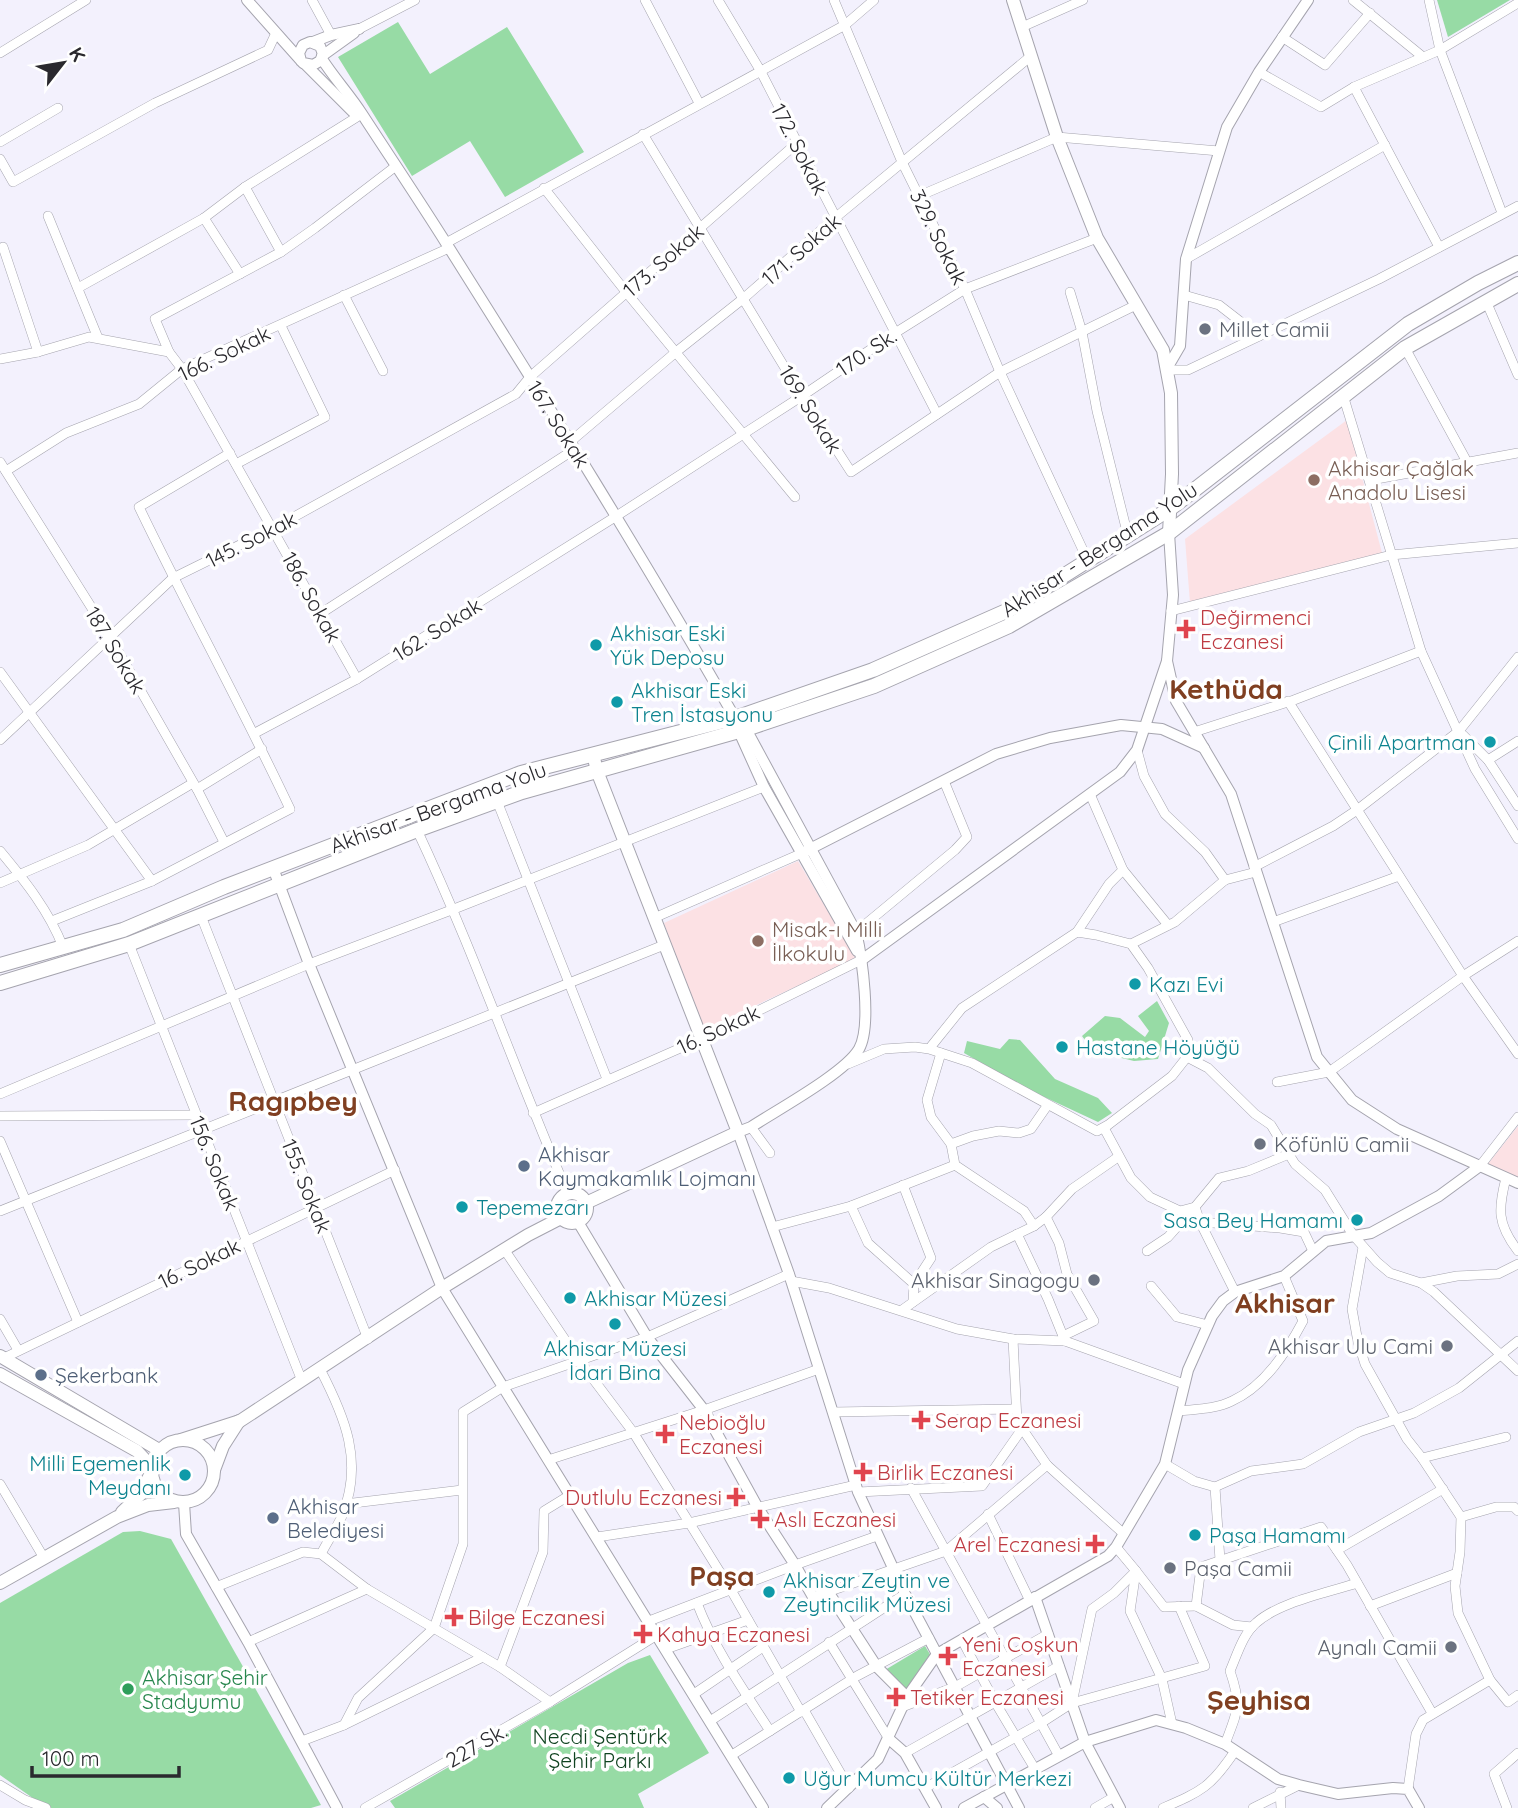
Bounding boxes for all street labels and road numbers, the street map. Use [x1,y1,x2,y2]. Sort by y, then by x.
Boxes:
street label: 172. Sokak [766,99,834,199]
street label: 329. Sokak [905,185,973,289]
street label: 171. Sokak [756,208,846,290]
street label: 173. Sokak [617,218,709,302]
street label: 166. Sokak [174,320,274,386]
street label: 170. Sk. [831,322,901,382]
street label: 169. Sokak [774,360,848,458]
street label: 167. Sokak [522,376,596,472]
street label: Akhisar - Bergama Yolu [996,476,1202,622]
street label: 145. Sokak [201,505,301,573]
street label: 186. Sokak [276,547,348,647]
street label: 162. Sokak [388,592,486,666]
street label: 187. Sokak [80,602,152,698]
street label: Akhisar - Bergama Yolu [326,756,550,858]
street label: 16. Sokak [673,999,763,1059]
street label: 156. Sokak [184,1112,246,1214]
street label: 155. Sokak [276,1135,338,1237]
street label: 16. Sokak [154,1232,244,1294]
street label: 227 Sk. [441,1717,511,1773]

